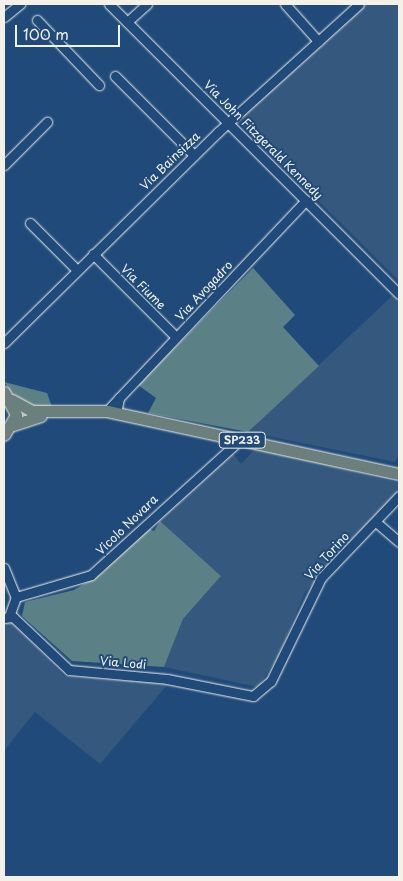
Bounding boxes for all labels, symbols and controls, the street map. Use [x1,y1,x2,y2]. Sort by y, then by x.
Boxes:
scale bar [18,15,122,47]
text: 100 m [23,22,69,45]
street label: Via John Fitzgerald Kennedy [200,77,326,203]
street label: Via Bainsizza [137,129,203,193]
street label: Via Avogadro [173,258,235,324]
street label: Via Fiume [118,262,168,312]
road number: SP233 [218,432,266,448]
street label: Vicolo Novara [93,492,161,558]
street label: Via Torino [302,529,352,583]
street label: Via Lodi [99,654,147,672]

